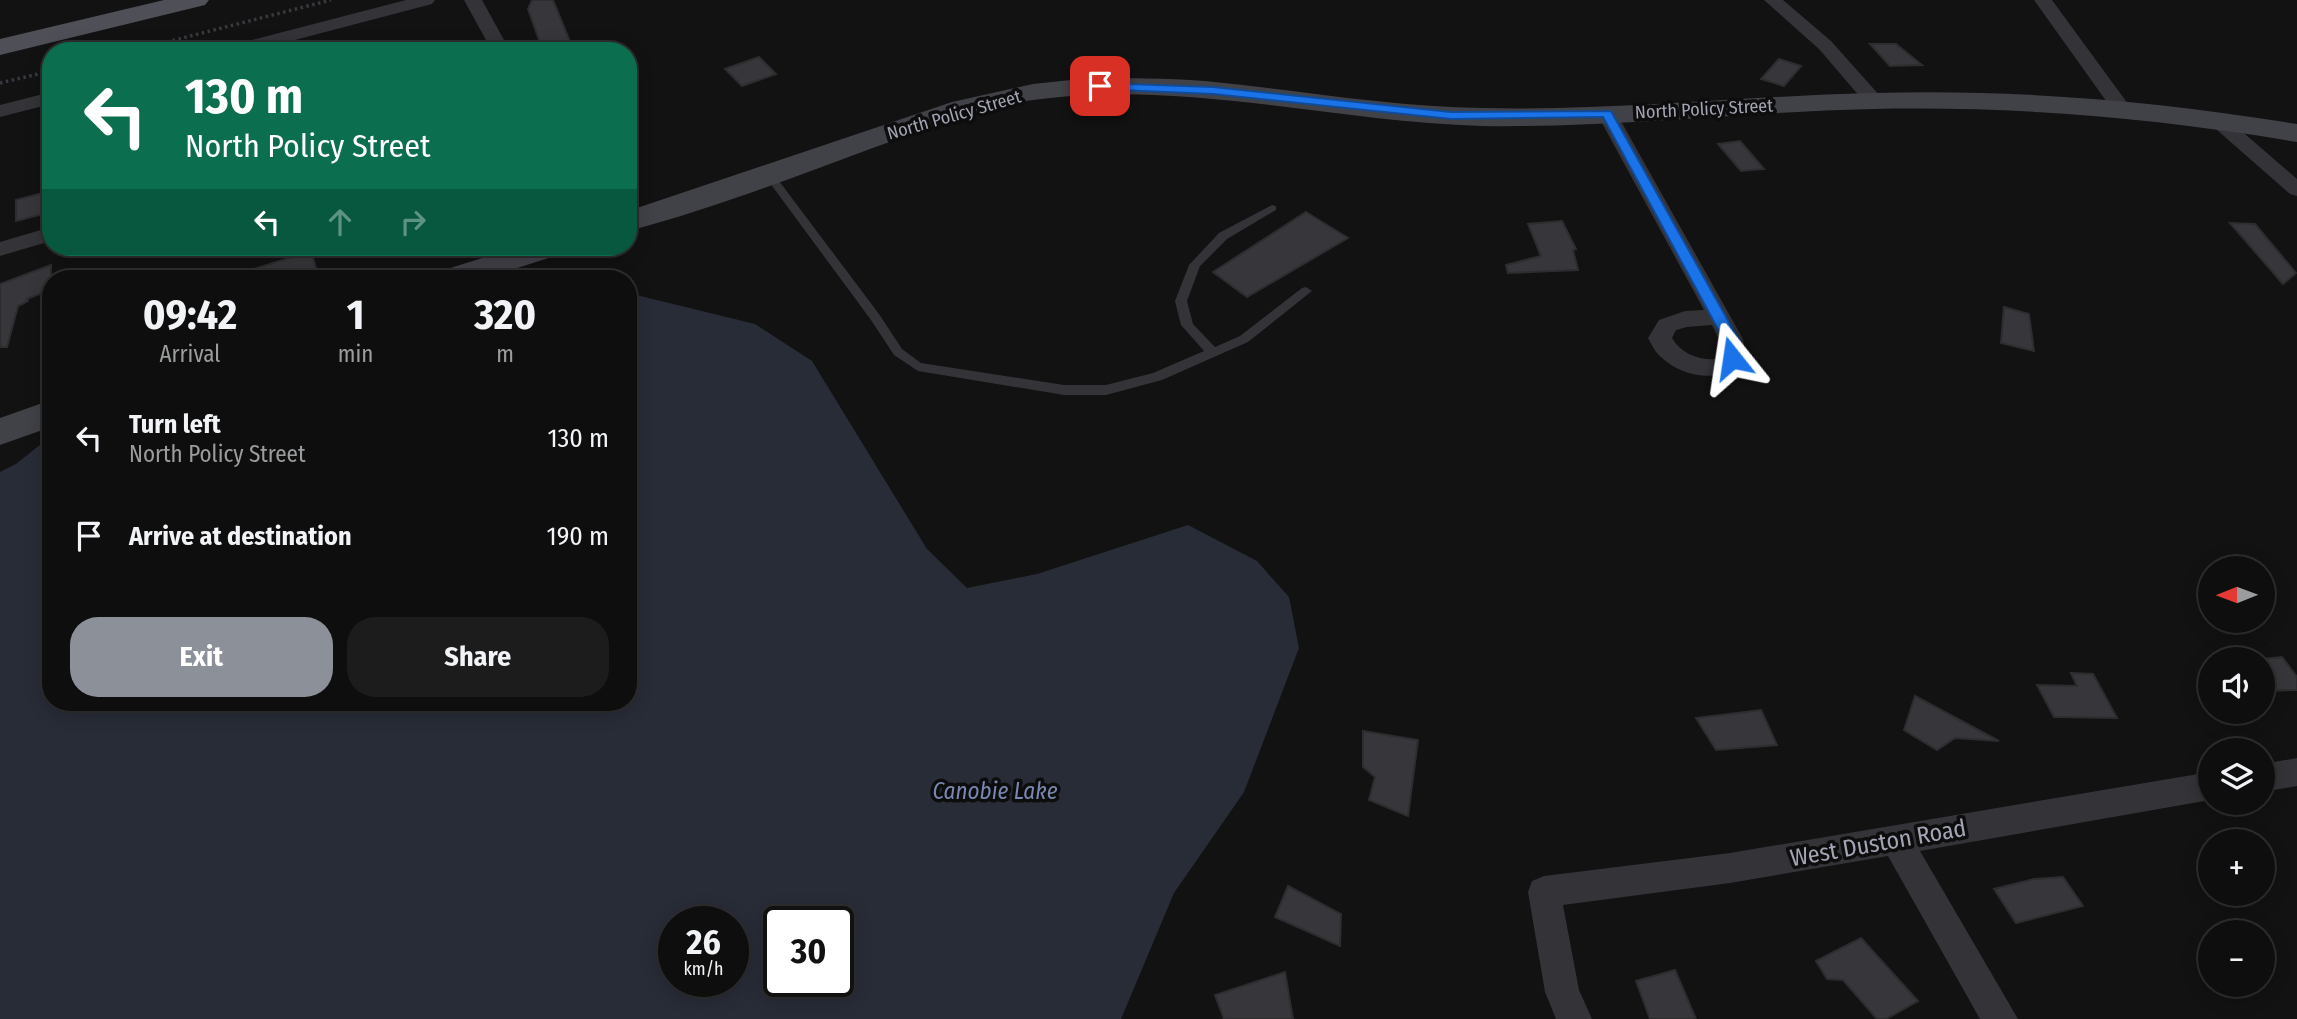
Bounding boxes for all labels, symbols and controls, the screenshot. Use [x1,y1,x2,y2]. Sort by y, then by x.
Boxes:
pin [1070,56,1130,116]
text: 130 m [185,67,303,126]
icon: arrive [1081,67,1119,105]
icon: left [70,70,161,161]
street label: North Policy Street [885,85,1024,145]
street label: North Policy Street [1634,94,1774,124]
text: North Policy Street [185,127,431,165]
icon: left [248,203,286,241]
icon: ahead [321,203,359,241]
icon: right [394,203,432,241]
text: 09:42 [143,290,237,340]
text: 1 [347,290,365,340]
text: 320 [474,290,536,340]
position arrow [1695,321,1769,395]
text: Arrival [159,340,220,368]
text: min [338,340,373,368]
text: m [496,340,514,368]
text: Turn left [129,409,221,440]
icon: left [70,419,108,457]
text: 130 m [547,423,609,454]
text: North Policy Street [129,440,306,468]
icon: arrive [70,517,108,555]
text: Arrive at destination [129,521,352,552]
text: 190 m [547,521,609,552]
north arrow [2198,556,2275,634]
map controls [2198,556,2275,997]
button: Exit [70,617,333,697]
button: Share [347,617,609,697]
button: sound [2198,647,2275,724]
button: layers [2198,738,2275,815]
water label: Canobie Lake [932,777,1058,805]
street label: West Duston Road [1788,814,1968,872]
button: + [2198,829,2275,906]
speed limit sign: 30 [763,906,854,997]
button: − [2198,920,2275,997]
text: 26 [686,921,721,963]
text: km/h [683,958,724,980]

